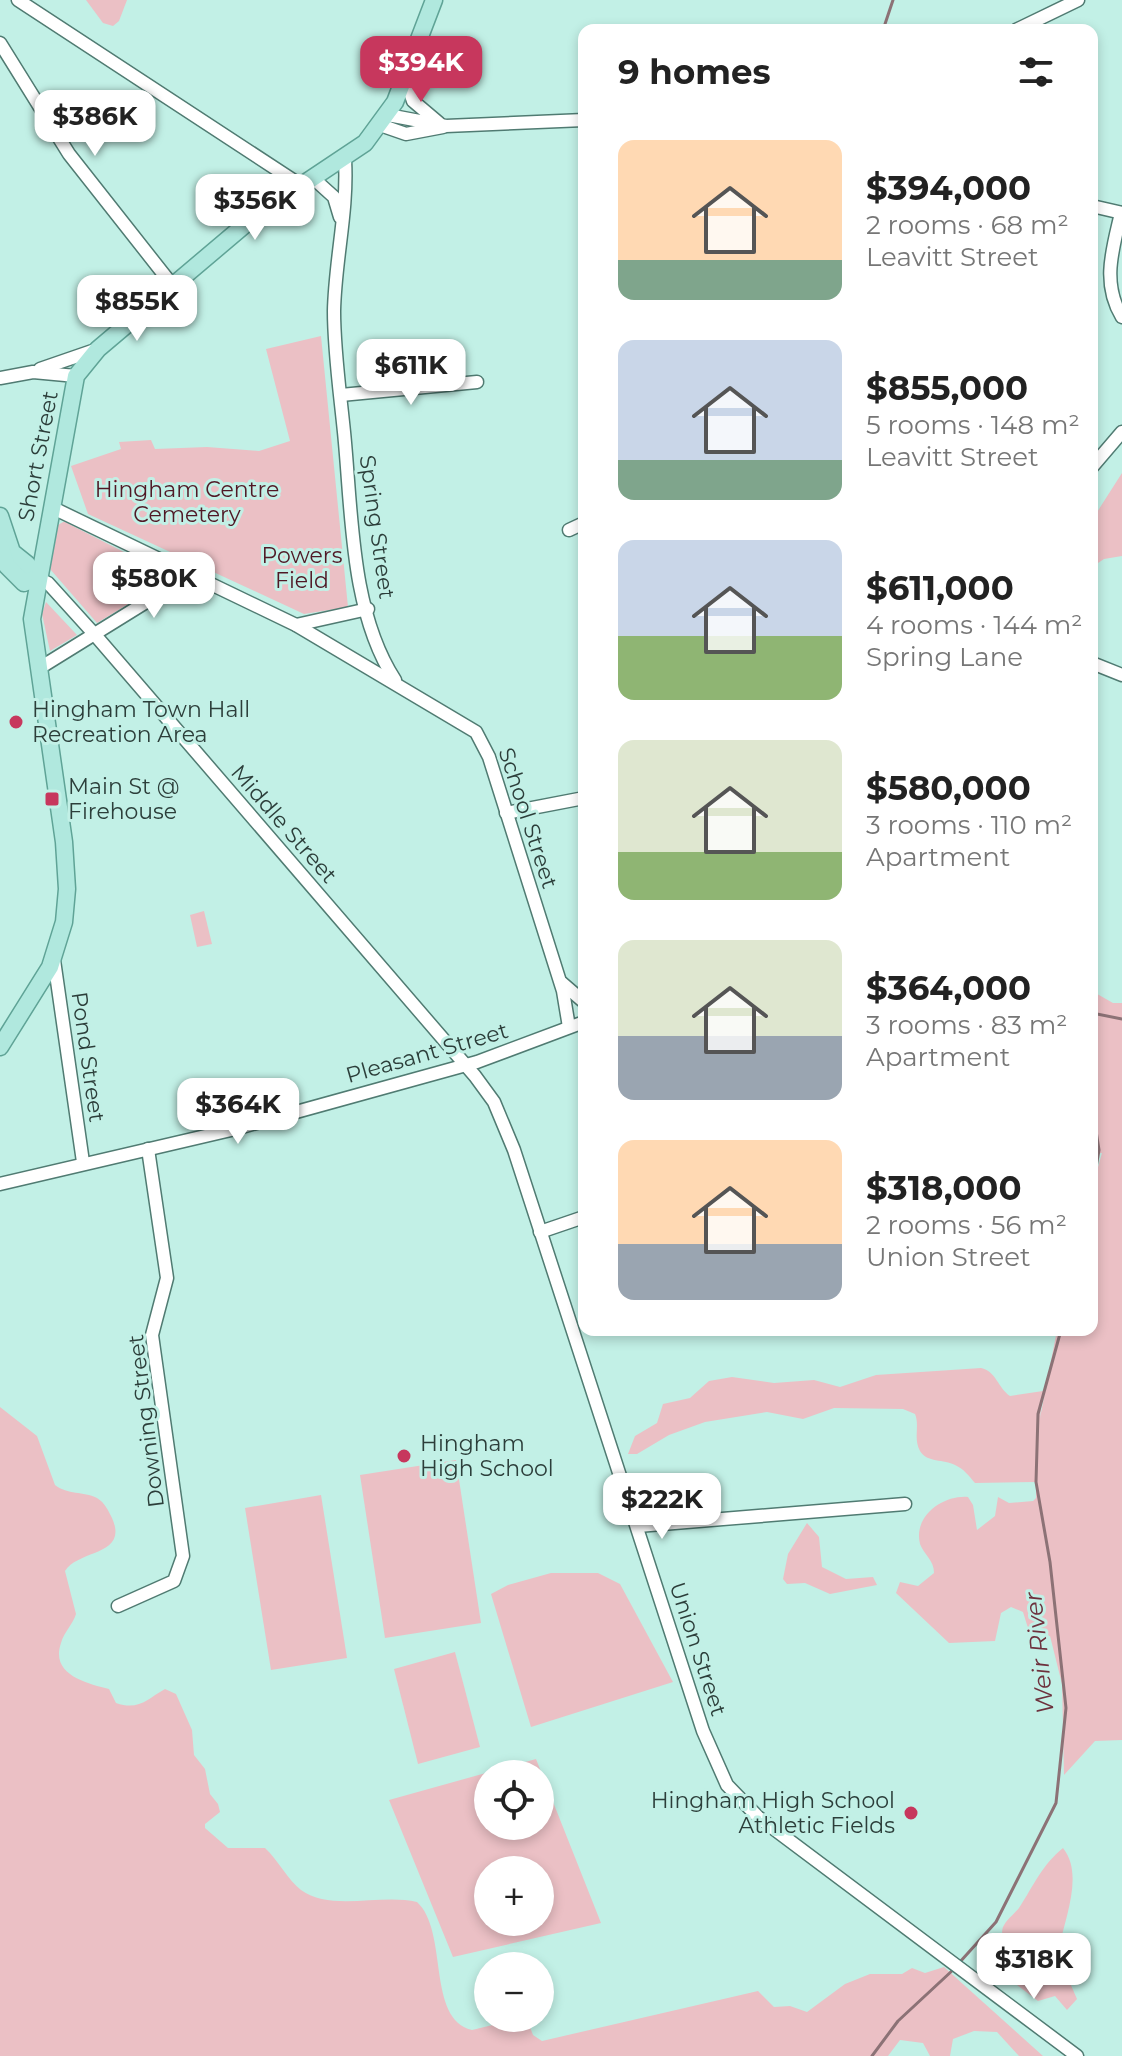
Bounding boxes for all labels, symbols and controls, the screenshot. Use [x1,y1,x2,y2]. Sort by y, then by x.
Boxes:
pin: $394K [365,36,477,104]
text: $394K [378,46,464,78]
icon: filters [1014,50,1058,94]
text: 9 homes [618,51,771,93]
pin: $386K [39,90,151,158]
text: $386K [53,100,137,132]
text: $394,000 [866,167,1031,209]
icon: home [682,172,778,268]
pin: $356K [199,174,311,242]
text: $356K [214,184,296,216]
text: 2 rooms · 68 m² [866,209,1069,241]
text: Leavitt Street [866,241,1039,273]
pin: $855K [81,275,193,343]
text: $855K [95,285,179,317]
pin: $611K [355,339,467,407]
text: $611K [375,349,447,381]
text: $855,000 [866,367,1028,409]
icon: home [682,372,778,468]
street label: Short Street [12,388,64,524]
text: 5 rooms · 148 m² [866,409,1080,441]
text: Leavitt Street [866,441,1039,473]
street label: Spring Street [354,453,400,601]
park label: Hingham Centre Cemetery [95,476,279,528]
park label: Powers Field [262,542,343,594]
pin: $580K [98,552,210,620]
text: $580K [111,562,197,594]
text: $611,000 [866,567,1014,609]
icon: home [682,572,778,668]
text: 4 rooms · 144 m² [866,609,1082,641]
text: Spring Lane [866,641,1023,673]
place label: Hingham Town Hall Recreation Area [32,696,250,748]
marker: Hingham Town Hall Recreation Area [7,713,25,731]
street label: School Street [493,744,563,892]
street label: Middle Street [225,759,343,889]
text: $580,000 [866,767,1031,809]
icon: home [682,772,778,868]
place label: Main St @ Firehouse [68,773,180,825]
marker: Main St @ Firehouse [43,790,61,808]
text: 3 rooms · 110 m² [866,809,1072,841]
text: Apartment [866,841,1010,873]
text: $364,000 [866,967,1031,1009]
icon: home [682,972,778,1068]
street label: Pond Street [65,990,111,1124]
text: 3 rooms · 83 m² [866,1009,1067,1041]
street label: Pleasant Street [343,1017,511,1089]
text: Apartment [866,1041,1010,1073]
pin: $364K [182,1078,294,1146]
text: $364K [195,1088,281,1120]
text: $318,000 [866,1167,1022,1209]
icon: home [682,1172,778,1268]
text: 2 rooms · 56 m² [866,1209,1067,1241]
text: Union Street [866,1241,1030,1273]
street label: Downing Street [122,1333,170,1509]
place label: Hingham High School [420,1430,554,1482]
marker: Hingham High School [395,1447,413,1465]
pin: $222K [606,1473,718,1541]
text: $222K [621,1483,703,1515]
street label: Union Street [664,1579,732,1719]
water label: Weir River [1018,1589,1060,1715]
map controls [474,1760,554,2032]
button: locate [474,1760,554,1840]
place label: Hingham High School Athletic Fields [651,1787,895,1839]
marker: Hingham High School Athletic Fields [902,1804,920,1822]
button: + [474,1856,554,1936]
pin: $318K [978,1933,1090,2001]
text: $318K [995,1943,1073,1975]
button: − [474,1952,554,2032]

